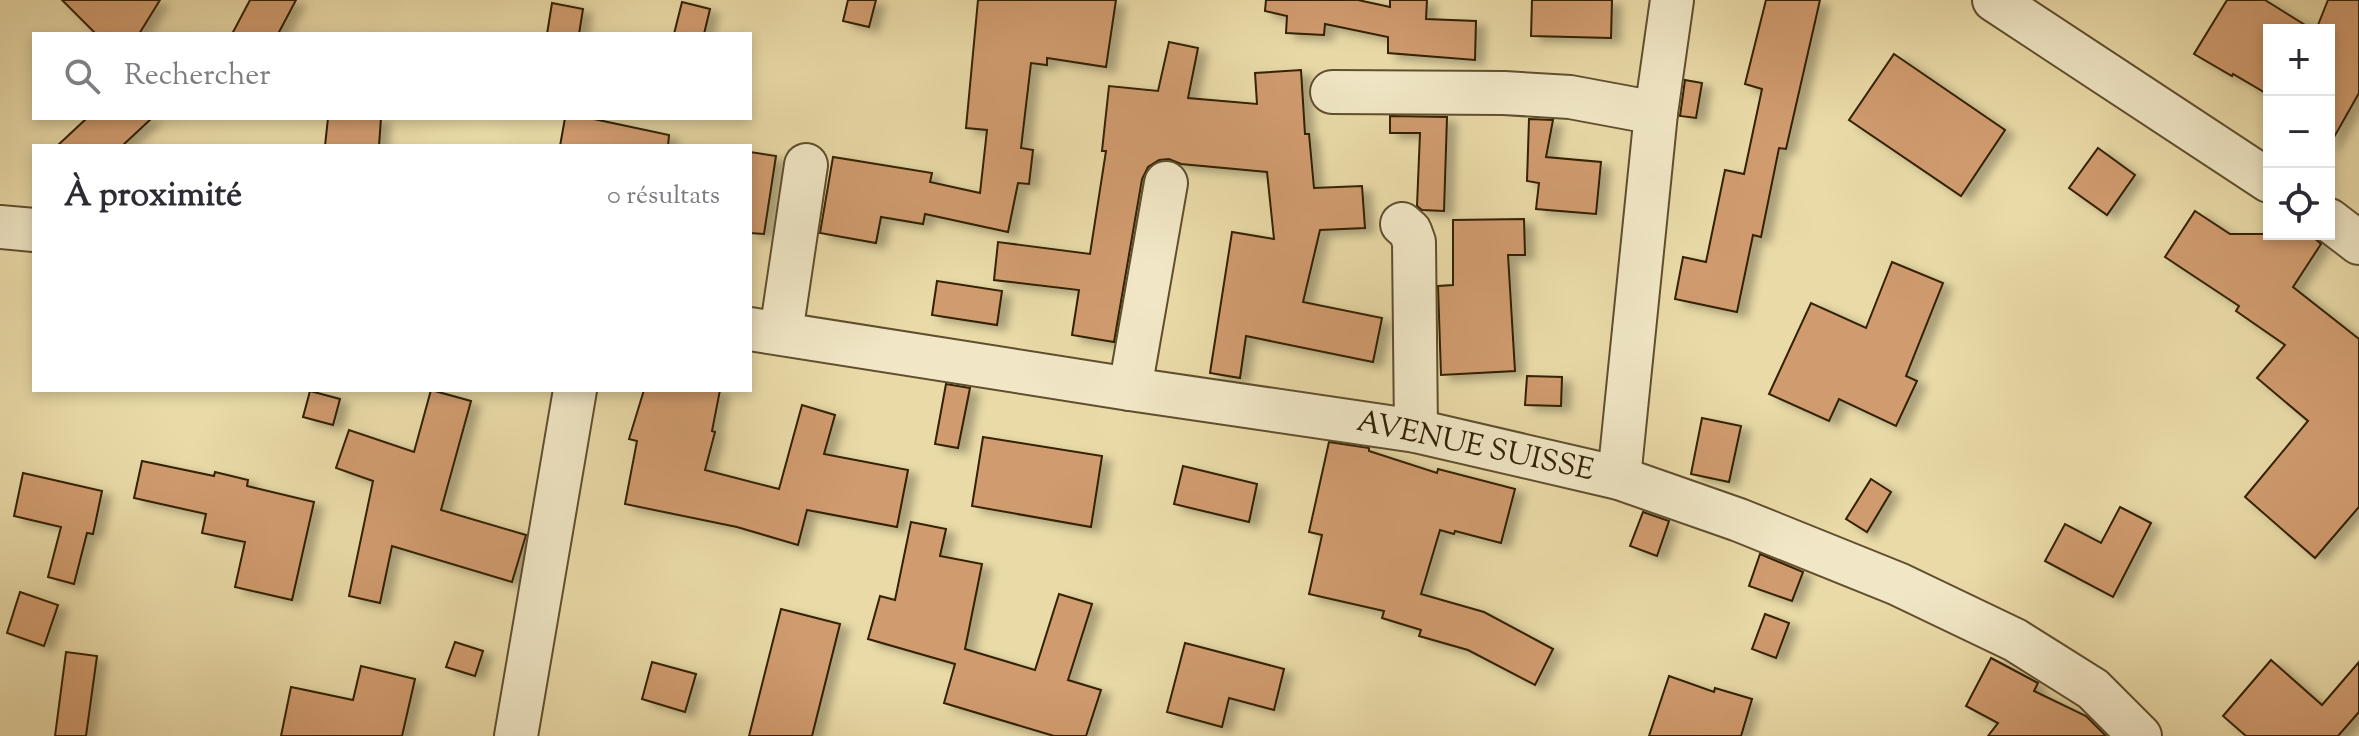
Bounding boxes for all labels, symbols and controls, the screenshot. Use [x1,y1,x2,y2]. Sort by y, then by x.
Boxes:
map controls [2263,24,2335,240]
button: + [2263,24,2335,96]
search box [32,32,752,120]
icon: search [60,54,104,98]
text: Rechercher [124,55,271,98]
button: − [2263,96,2335,168]
button: locate [2263,168,2335,240]
text: À proximité [64,172,242,221]
text: 0 résultats [607,178,720,215]
street label: AVENUE SUISSE [1352,401,1598,493]

